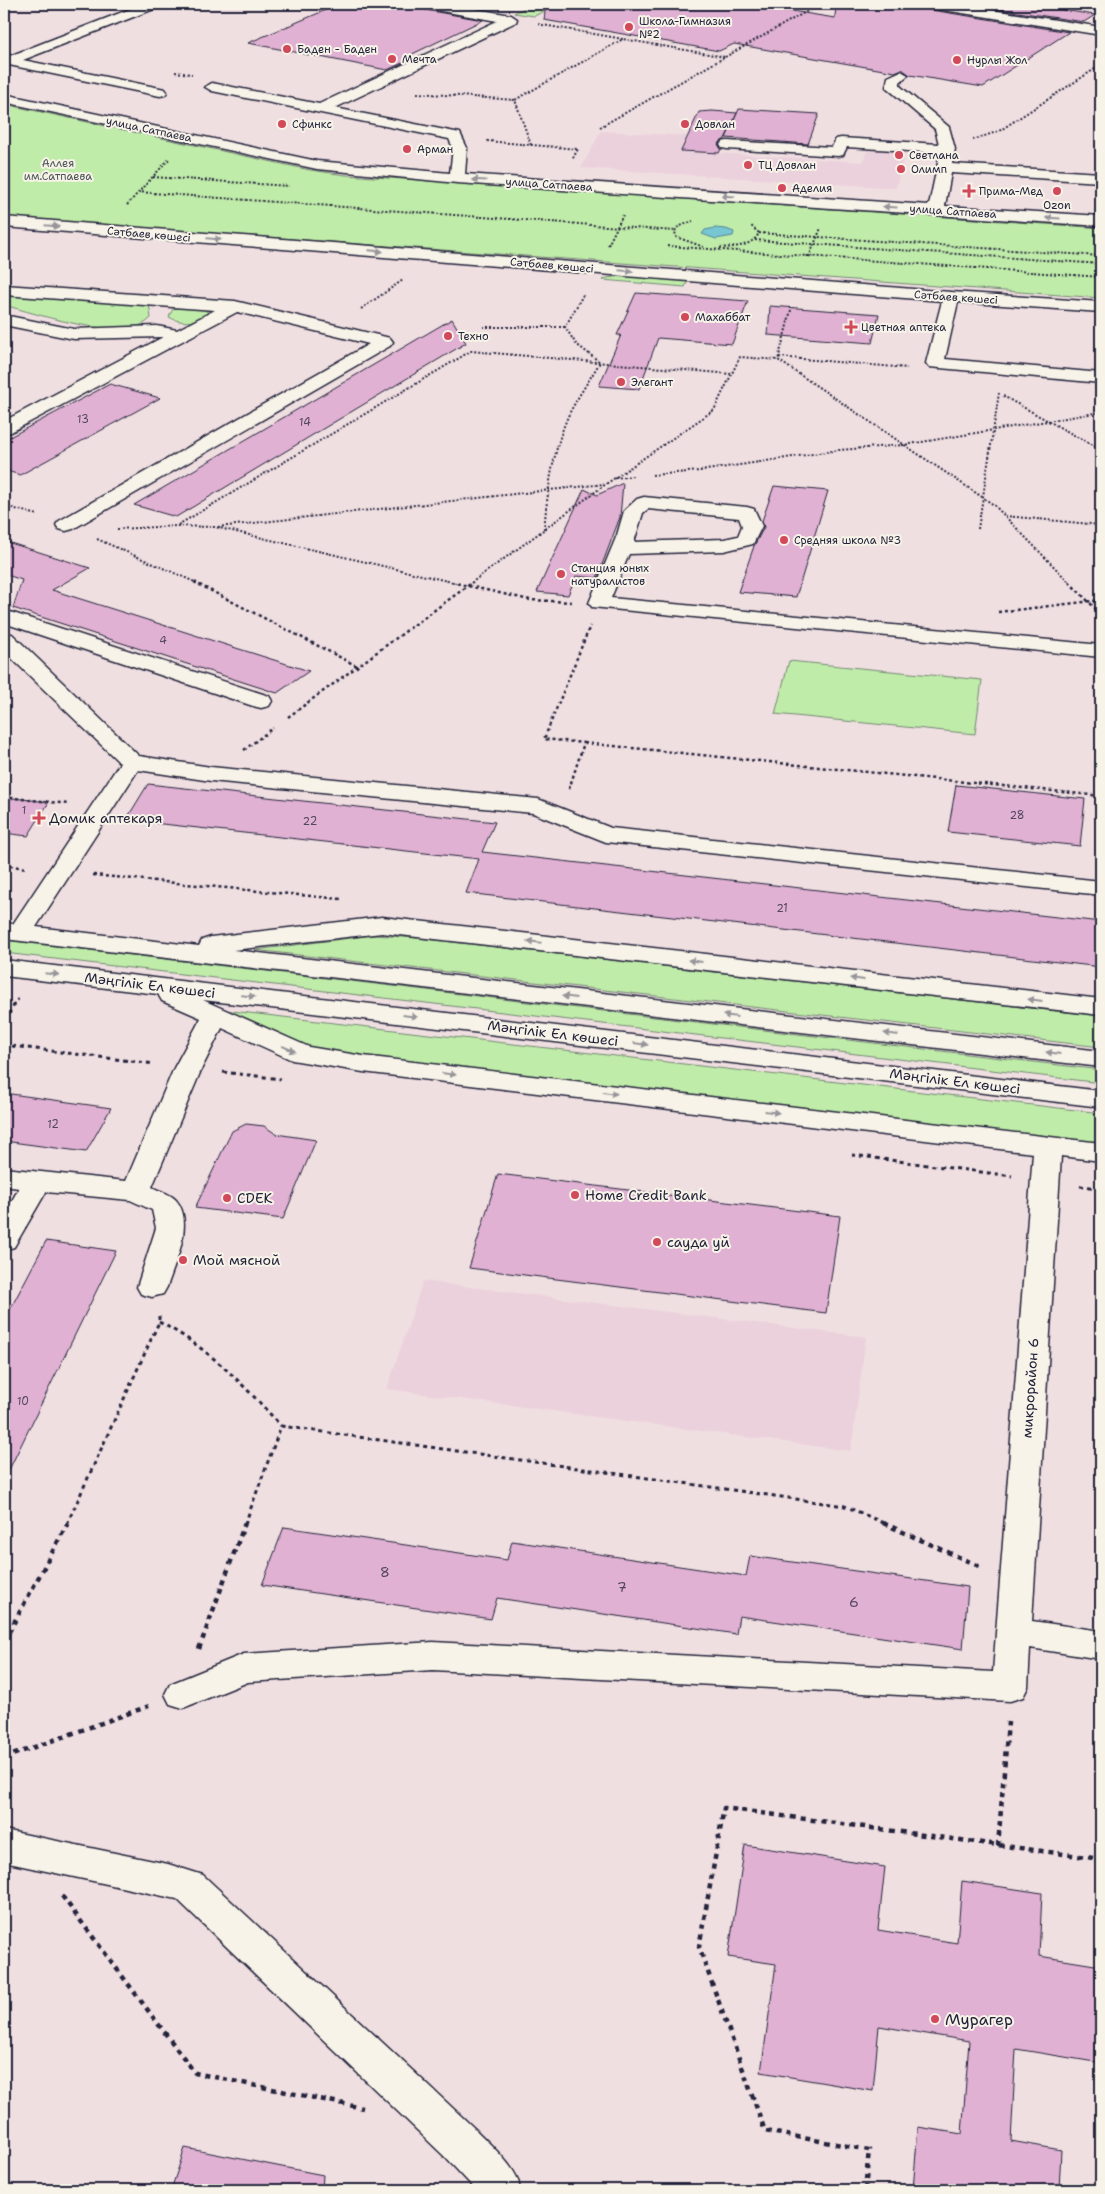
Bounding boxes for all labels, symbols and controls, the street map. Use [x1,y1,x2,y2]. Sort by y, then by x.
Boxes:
place label: Школа-Гимназия №2 [639,14,731,42]
marker: Школа-Гимназия №2 [623,21,635,33]
place label: Баден - Баден [297,42,377,57]
marker: Баден - Баден [281,43,293,55]
place label: Мечта [402,52,437,67]
marker: Мечта [386,53,398,65]
place label: Нурлы Жол [967,53,1027,68]
marker: Нурлы Жол [951,54,963,66]
street label: улица Сатпаева [105,113,193,146]
place label: Сфинкс [292,117,332,132]
place label: Довлан [695,117,735,132]
marker: Сфинкс [276,118,288,130]
marker: Довлан [679,118,691,130]
place label: Арман [417,142,453,157]
marker: Арман [401,143,413,155]
place label: Светлана [909,148,959,163]
marker: Светлана [893,149,905,161]
park label: Аллея им.Сатпаева [24,156,92,184]
place label: ТЦ Довлан [758,158,816,173]
marker: ТЦ Довлан [742,159,754,171]
place label: Олимп [911,162,947,177]
marker: Олимп [895,163,907,175]
street label: улица Сатпаева [505,174,593,195]
one-way arrow [471,175,487,183]
place label: Аделия [792,181,832,196]
marker: Аделия [776,182,788,194]
place label: Прима-Мед [979,184,1043,199]
marker: Прима-Мед [963,185,975,197]
marker: Ozon [1051,185,1063,197]
one-way arrow [720,192,736,200]
place label: Ozon [1043,198,1071,213]
street label: улица Сатпаева [909,201,997,222]
one-way arrow [882,203,898,211]
one-way arrow [1044,214,1060,222]
one-way arrow [45,222,61,230]
street label: Сәтбаев көшесі [106,223,191,246]
one-way arrow [207,235,223,243]
one-way arrow [369,248,385,256]
street label: Сәтбаев көшесі [509,254,594,277]
one-way arrow [618,267,634,275]
street label: Сәтбаев көшесі [914,287,998,308]
place label: Махаббат [695,310,751,325]
marker: Махаббат [679,311,691,323]
place label: Цветная аптека [861,320,946,335]
marker: Цветная аптека [845,321,857,333]
place label: Техно [458,329,489,344]
marker: Техно [442,330,454,342]
place label: Элегант [631,375,674,390]
marker: Элегант [615,376,627,388]
house number: 13 [77,412,89,427]
house number: 14 [299,415,311,430]
place label: Средняя школа №3 [794,533,901,548]
marker: Средняя школа №3 [778,534,790,546]
place label: Станция юных натуралистов [571,561,649,589]
marker: Станция юных натуралистов [555,568,567,580]
house number: 4 [159,633,167,648]
house number: 1 [22,803,26,818]
house number: 28 [1009,808,1025,823]
place label: Домик аптекаря [49,809,162,827]
marker: Домик аптекаря [33,812,45,824]
house number: 22 [303,814,317,829]
house number: 21 [776,901,788,916]
one-way arrow [525,938,541,946]
one-way arrow [687,957,703,965]
street label: Мәңгілік Ел көшесі [84,968,216,1002]
one-way arrow [45,970,61,978]
one-way arrow [848,975,864,983]
one-way arrow [241,992,257,1000]
one-way arrow [560,993,576,1001]
one-way arrow [1027,996,1043,1004]
one-way arrow [402,1012,418,1020]
one-way arrow [722,1012,738,1020]
street label: Мәңгілік Ел көшесі [487,1016,619,1050]
one-way arrow [883,1030,899,1038]
one-way arrow [633,1040,649,1048]
one-way arrow [282,1045,296,1053]
one-way arrow [1045,1049,1061,1057]
street label: Мәңгілік Ел көшесі [889,1064,1021,1098]
one-way arrow [441,1070,457,1078]
one-way arrow [602,1089,618,1097]
one-way arrow [764,1108,780,1116]
house number: 12 [47,1117,59,1132]
place label: Home Credit Bank [585,1186,707,1204]
place label: CDEK [237,1189,273,1207]
marker: Home Credit Bank [569,1189,581,1201]
marker: CDEK [221,1192,233,1204]
place label: сауда уй [667,1233,730,1251]
marker: сауда уй [651,1236,663,1248]
place label: Мой мясной [193,1251,280,1269]
marker: Мой мясной [177,1254,189,1266]
street label: микрорайон 6 [1018,1337,1042,1439]
house number: 10 [17,1394,29,1409]
house number: 8 [380,1563,390,1581]
house number: 7 [617,1578,627,1596]
house number: 6 [849,1593,859,1611]
place label: Мурагер [945,2009,1013,2030]
marker: Мурагер [929,2013,941,2025]

